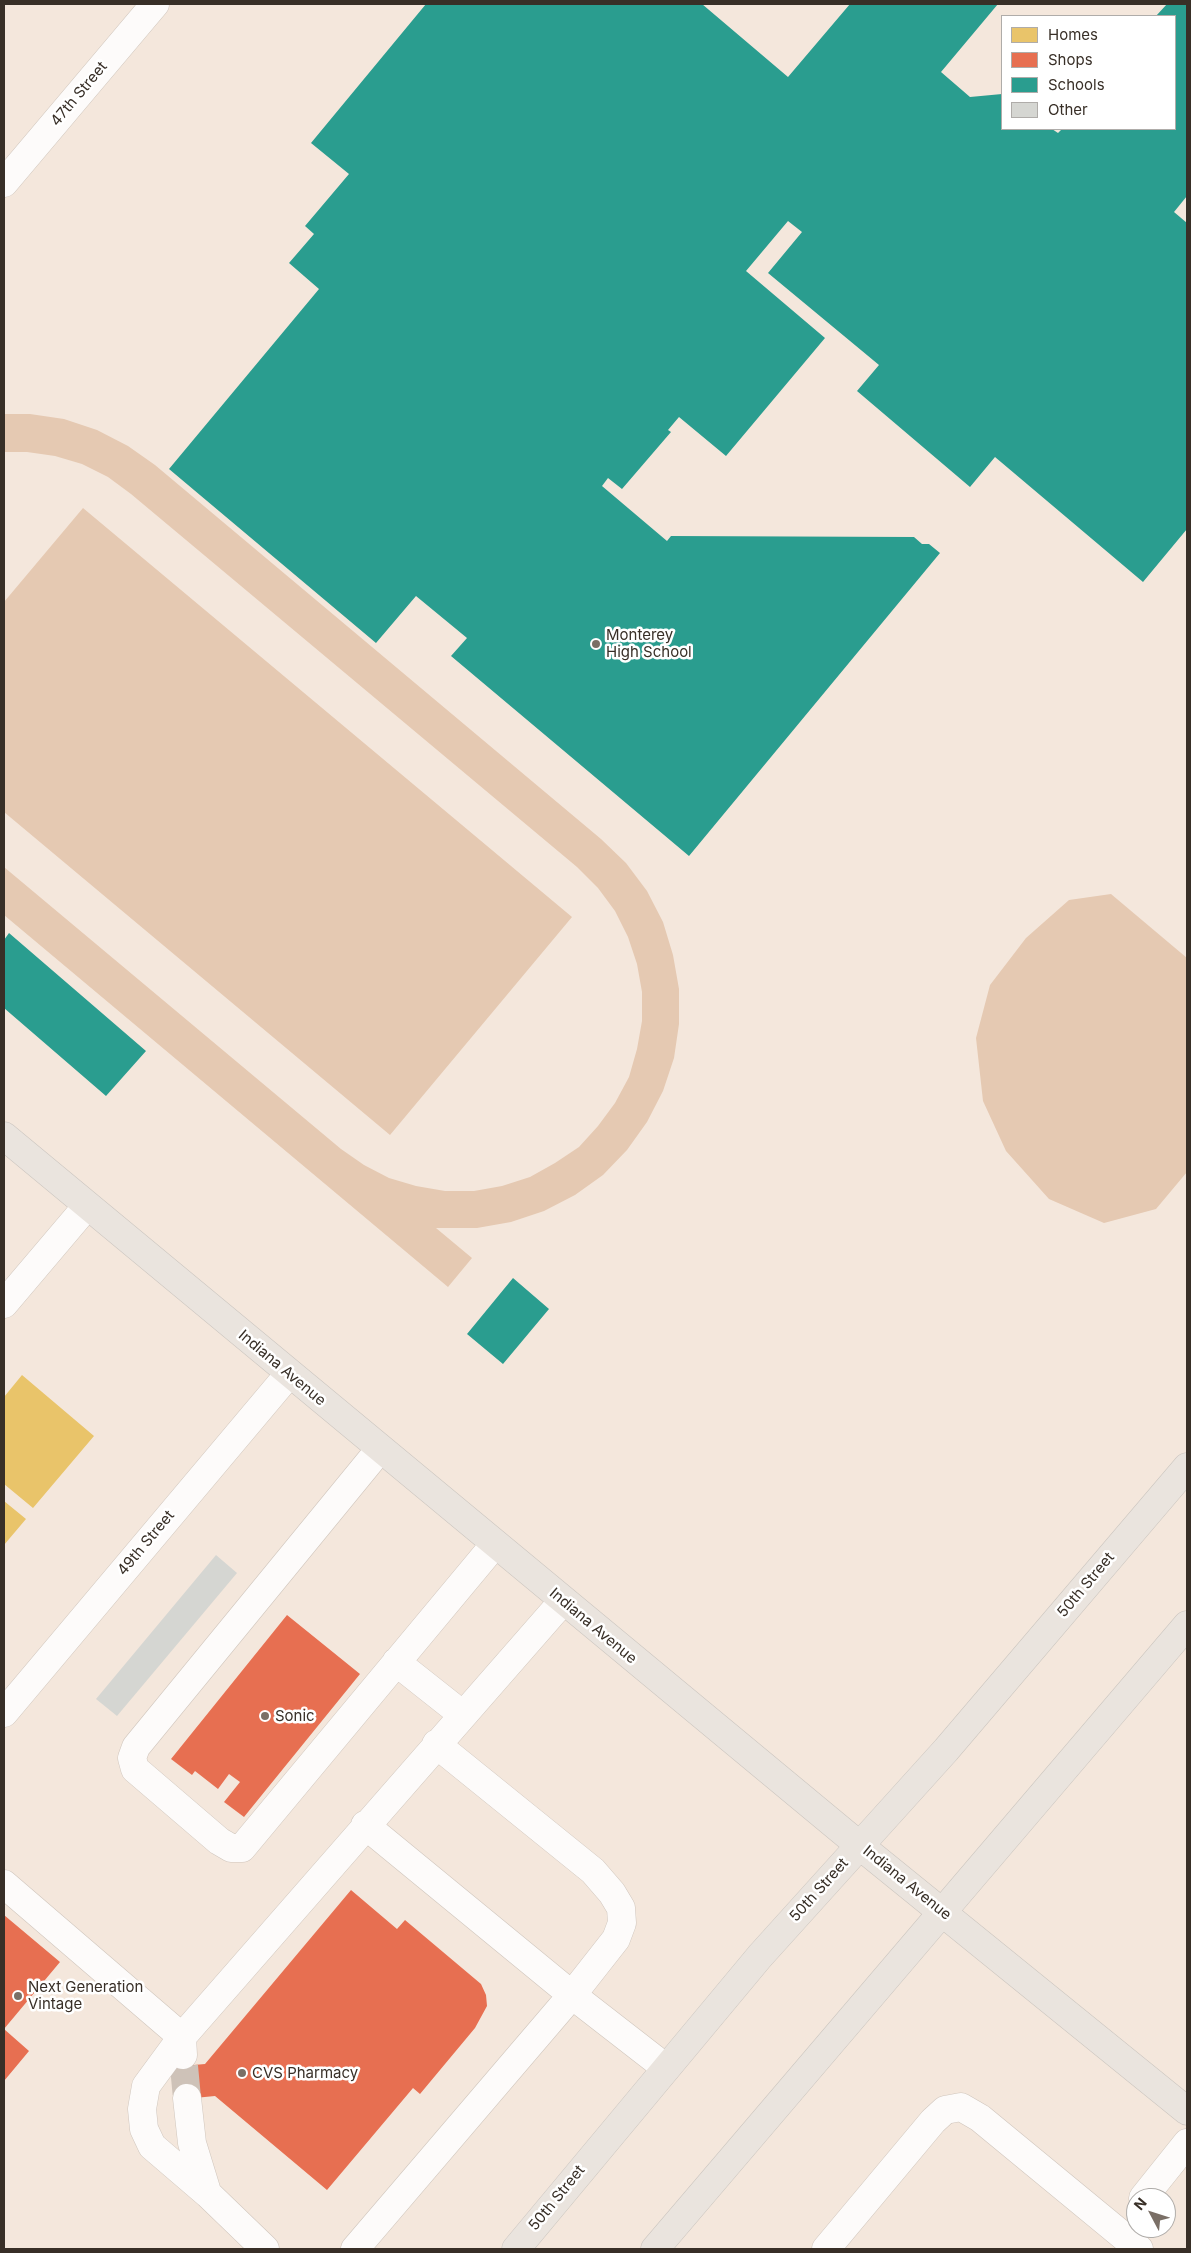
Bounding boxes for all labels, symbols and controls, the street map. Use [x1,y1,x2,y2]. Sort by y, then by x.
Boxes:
legend [1001,15,1176,130]
text: Homes [1048,25,1098,44]
text: Shops [1048,50,1093,69]
street label: 47th Street [47,58,111,130]
text: Schools [1048,75,1105,94]
text: Other [1048,100,1088,119]
place label: Monterey High School [606,626,692,661]
marker: Monterey High School [590,638,602,650]
street label: Indiana Avenue [235,1326,329,1410]
street label: 49th Street [114,1507,178,1579]
street label: 50th Street [1054,1549,1118,1621]
street label: Indiana Avenue [546,1584,640,1668]
place label: Sonic [275,1707,315,1725]
marker: Sonic [259,1710,271,1722]
street label: Indiana Avenue [859,1842,955,1924]
street label: 50th Street [786,1855,852,1925]
place label: Next Generation Vintage [28,1978,143,2013]
marker: Next Generation Vintage [12,1990,24,2002]
place label: CVS Pharmacy [252,2064,358,2082]
marker: CVS Pharmacy [236,2067,248,2079]
street label: 50th Street [525,2162,589,2234]
north arrow [1126,2188,1176,2238]
text: N [1130,2194,1150,2213]

